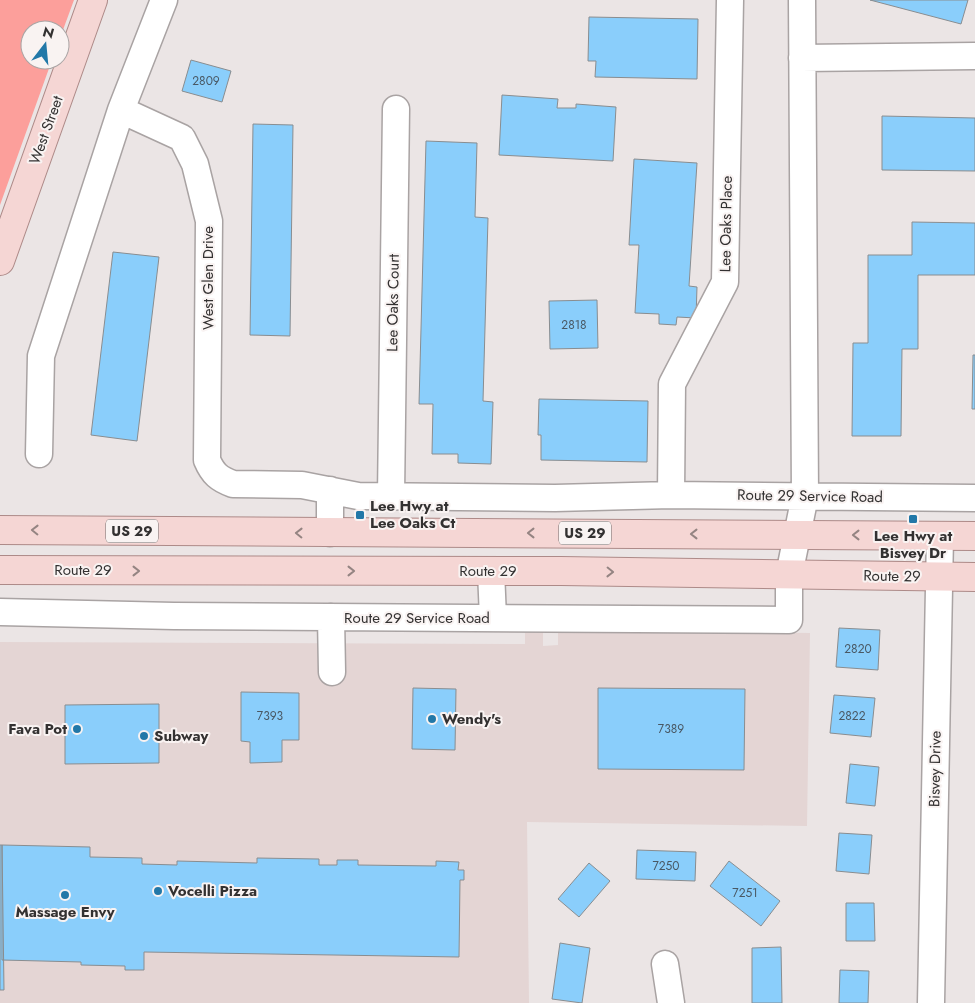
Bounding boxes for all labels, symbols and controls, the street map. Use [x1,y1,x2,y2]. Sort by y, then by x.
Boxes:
north arrow [20,20,70,70]
text: N [40,21,57,44]
house number: 2809 [192,72,220,90]
street label: West Street [23,92,69,167]
street label: Lee Oaks Place [714,175,738,273]
street label: West Glen Drive [197,226,219,330]
street label: Lee Oaks Court [381,253,405,352]
house number: 2818 [561,316,587,334]
street label: Route 29 Service Road [737,484,883,508]
place label: Lee Hwy at Lee Oaks Ct [370,495,456,534]
marker: Lee Hwy at Lee Oaks Ct [354,509,366,521]
marker: Lee Hwy at Bisvey Dr [907,513,919,525]
road number: US 29 [106,520,158,542]
road number: US 29 [559,522,611,544]
one-way arrow [30,525,38,535]
place label: Lee Hwy at Bisvey Dr [874,525,952,564]
one-way arrow [295,527,303,538]
one-way arrow [527,528,535,538]
one-way arrow [690,529,698,539]
one-way arrow [852,530,860,540]
street label: Route 29 [54,559,112,581]
street label: Route 29 [459,560,517,582]
street label: Route 29 [863,565,921,587]
one-way arrow [132,566,140,576]
one-way arrow [348,566,355,576]
one-way arrow [606,567,614,577]
street label: Route 29 Service Road [344,607,490,629]
house number: 2820 [844,640,872,658]
house number: 7393 [257,707,284,725]
house number: 2822 [838,707,866,725]
place label: Wendy's [442,708,501,730]
marker: Wendy's [426,713,438,725]
place label: Fava Pot [8,718,67,740]
house number: 7389 [658,720,684,738]
marker: Fava Pot [71,723,83,735]
place label: Subway [154,725,208,747]
marker: Subway [138,730,150,742]
street label: Bisvey Drive [923,730,947,807]
house number: 7250 [652,857,680,875]
place label: Vocelli Pizza [167,880,257,902]
house number: 7251 [732,884,758,902]
marker: Vocelli Pizza [152,885,164,897]
marker: Massage Envy [59,889,71,901]
place label: Massage Envy [15,901,115,923]

